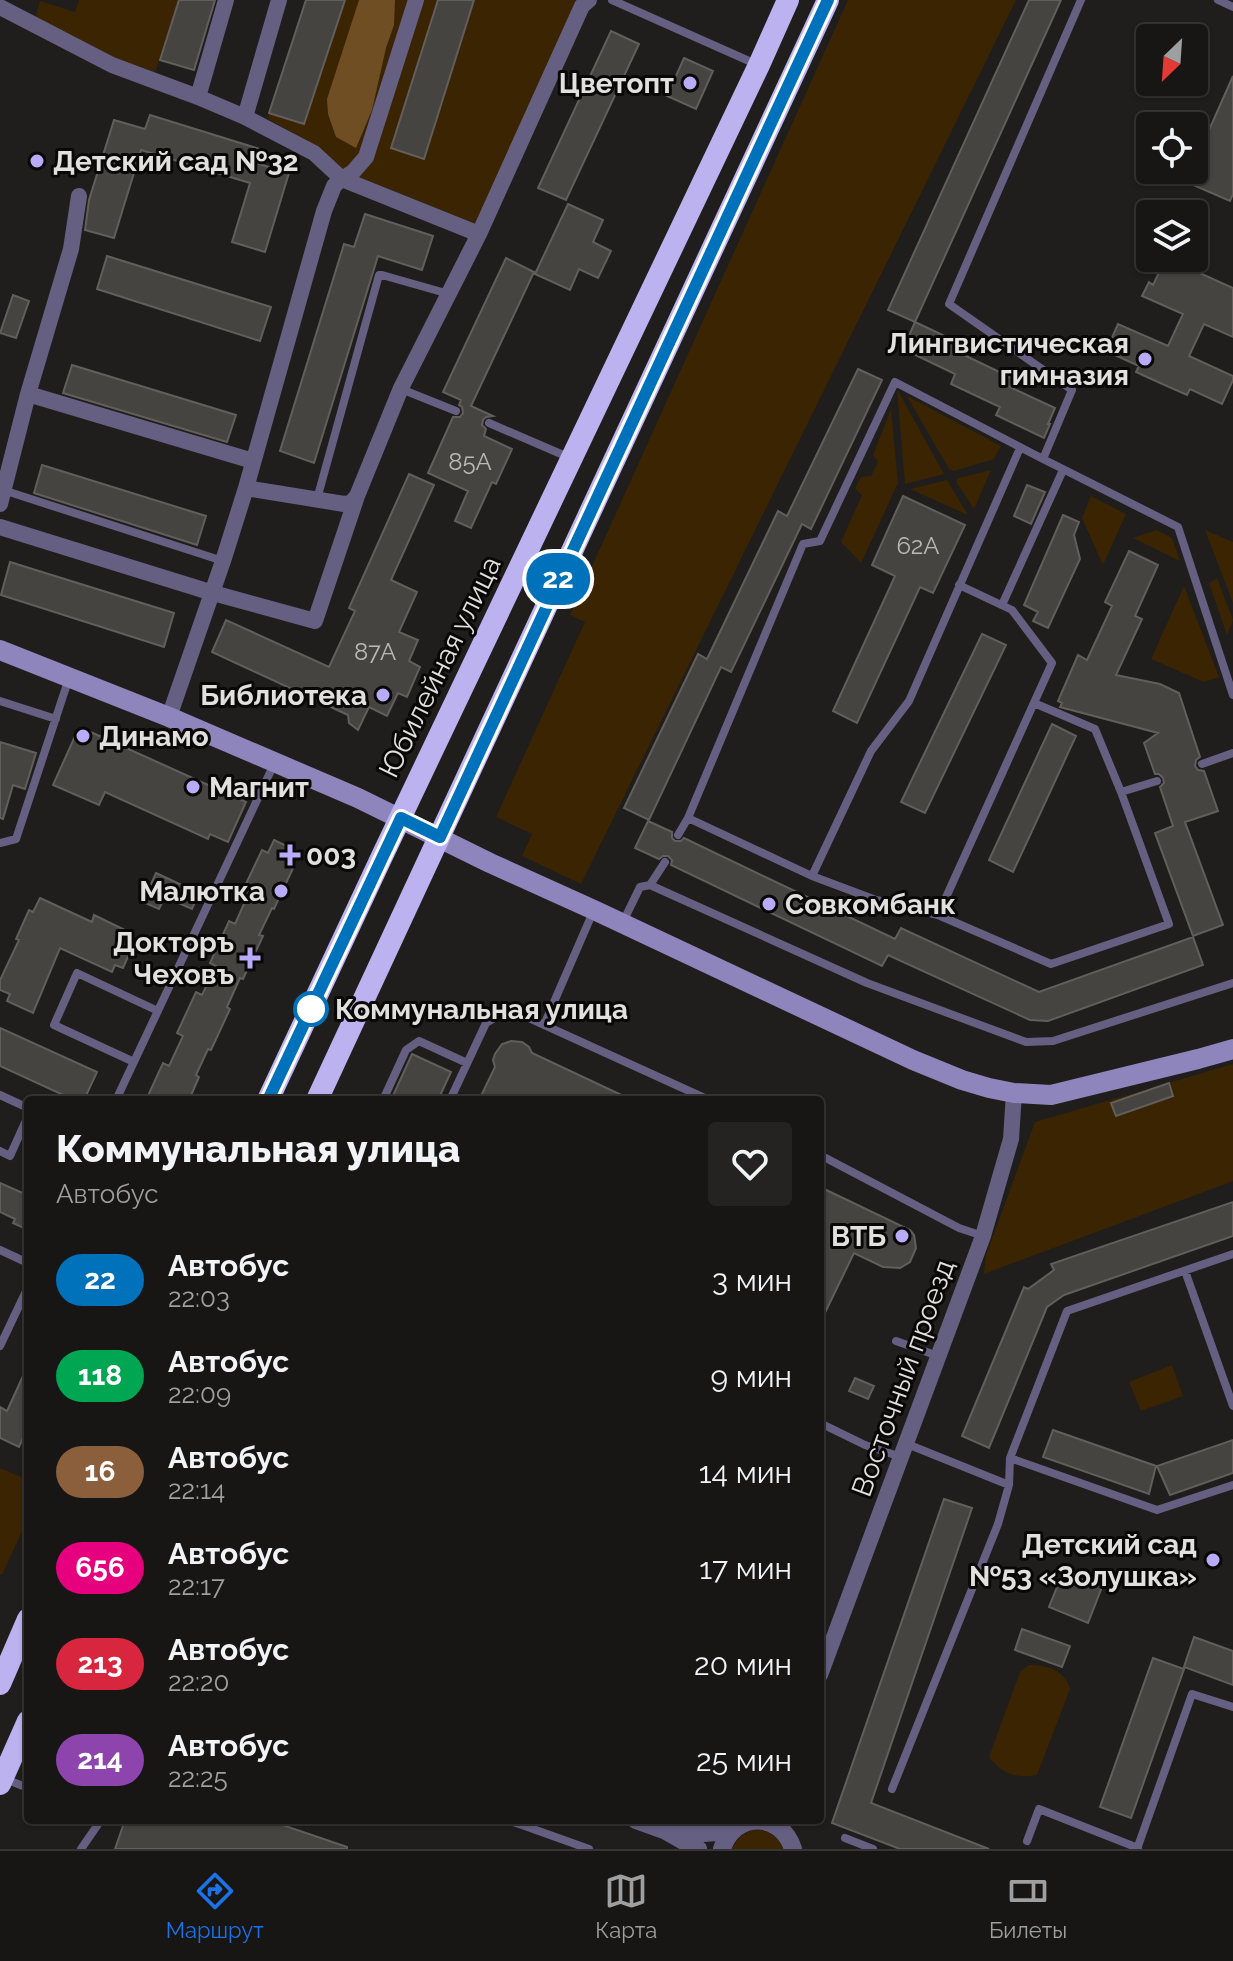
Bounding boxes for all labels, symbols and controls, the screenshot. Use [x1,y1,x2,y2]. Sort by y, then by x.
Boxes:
north arrow [1136,24,1208,96]
map controls [1136,24,1208,272]
place label: Цветопт [559,67,674,100]
marker: Цветопт [681,74,699,92]
button: locate [1136,112,1208,184]
place label: Детский сад №32 [53,145,299,178]
marker: Детский сад №32 [28,152,46,170]
button: layers [1136,200,1208,272]
place label: Лингвистическая гимназия [887,327,1129,392]
marker: Лингвистическая гимназия [1136,350,1154,368]
house number: 85А [448,447,492,476]
house number: 62А [896,531,940,560]
street label: Юбилейная улица [372,551,508,783]
line badge: 22 [522,553,594,605]
text: 22 [542,562,574,595]
house number: 87А [354,637,396,666]
place label: Библиотека [200,679,367,712]
marker: Библиотека [374,686,392,704]
place label: Динамо [99,720,209,753]
marker: Динамо [74,727,92,745]
place label: Магнит [209,771,309,804]
marker: Магнит [184,778,202,796]
place label: 003 [306,839,356,872]
marker: 003 [281,846,299,864]
place label: Малютка [139,875,265,908]
marker: Малютка [272,882,290,900]
place label: Совкомбанк [785,888,956,921]
marker: Совкомбанк [760,895,778,913]
place label: Докторъ Чеховъ [113,926,234,991]
marker: Докторъ Чеховъ [241,949,259,967]
marker: Коммунальная улица [294,992,328,1026]
place label: Коммунальная улица [335,993,628,1026]
button: heart [708,1122,792,1206]
text: Коммунальная улица [56,1126,460,1171]
text: Автобус [56,1179,159,1209]
place label: ВТБ [831,1220,886,1253]
marker: ВТБ [893,1227,911,1245]
text: Автобус [168,1248,289,1283]
street label: Восточный проезд [845,1255,961,1501]
text: 22 [84,1263,116,1296]
text: 3 мин [712,1263,792,1298]
text: 22:03 [168,1283,230,1313]
text: Автобус [168,1344,289,1379]
text: 118 [78,1359,122,1392]
text: 9 мин [710,1359,792,1394]
text: 22:09 [168,1379,231,1409]
text: Автобус [168,1440,289,1475]
text: 16 [85,1455,115,1488]
text: 14 мин [699,1455,792,1490]
text: 22:14 [168,1475,225,1505]
place label: Детский сад №53 «Золушка» [969,1528,1197,1593]
text: Автобус [168,1536,289,1571]
text: 656 [75,1551,125,1584]
text: 17 мин [699,1551,792,1586]
marker: Детский сад №53 «Золушка» [1204,1551,1222,1569]
text: 22:17 [168,1571,225,1601]
text: Автобус [168,1632,289,1667]
text: 213 [77,1647,123,1680]
text: 20 мин [694,1647,792,1682]
text: 22:20 [168,1667,229,1697]
text: Автобус [168,1728,289,1763]
text: 214 [77,1743,123,1776]
text: 25 мин [696,1743,792,1778]
text: 22:25 [168,1763,228,1793]
tab: Маршрут [166,1869,264,1943]
tab: Карта [595,1869,657,1943]
tab: Билеты [989,1869,1067,1943]

